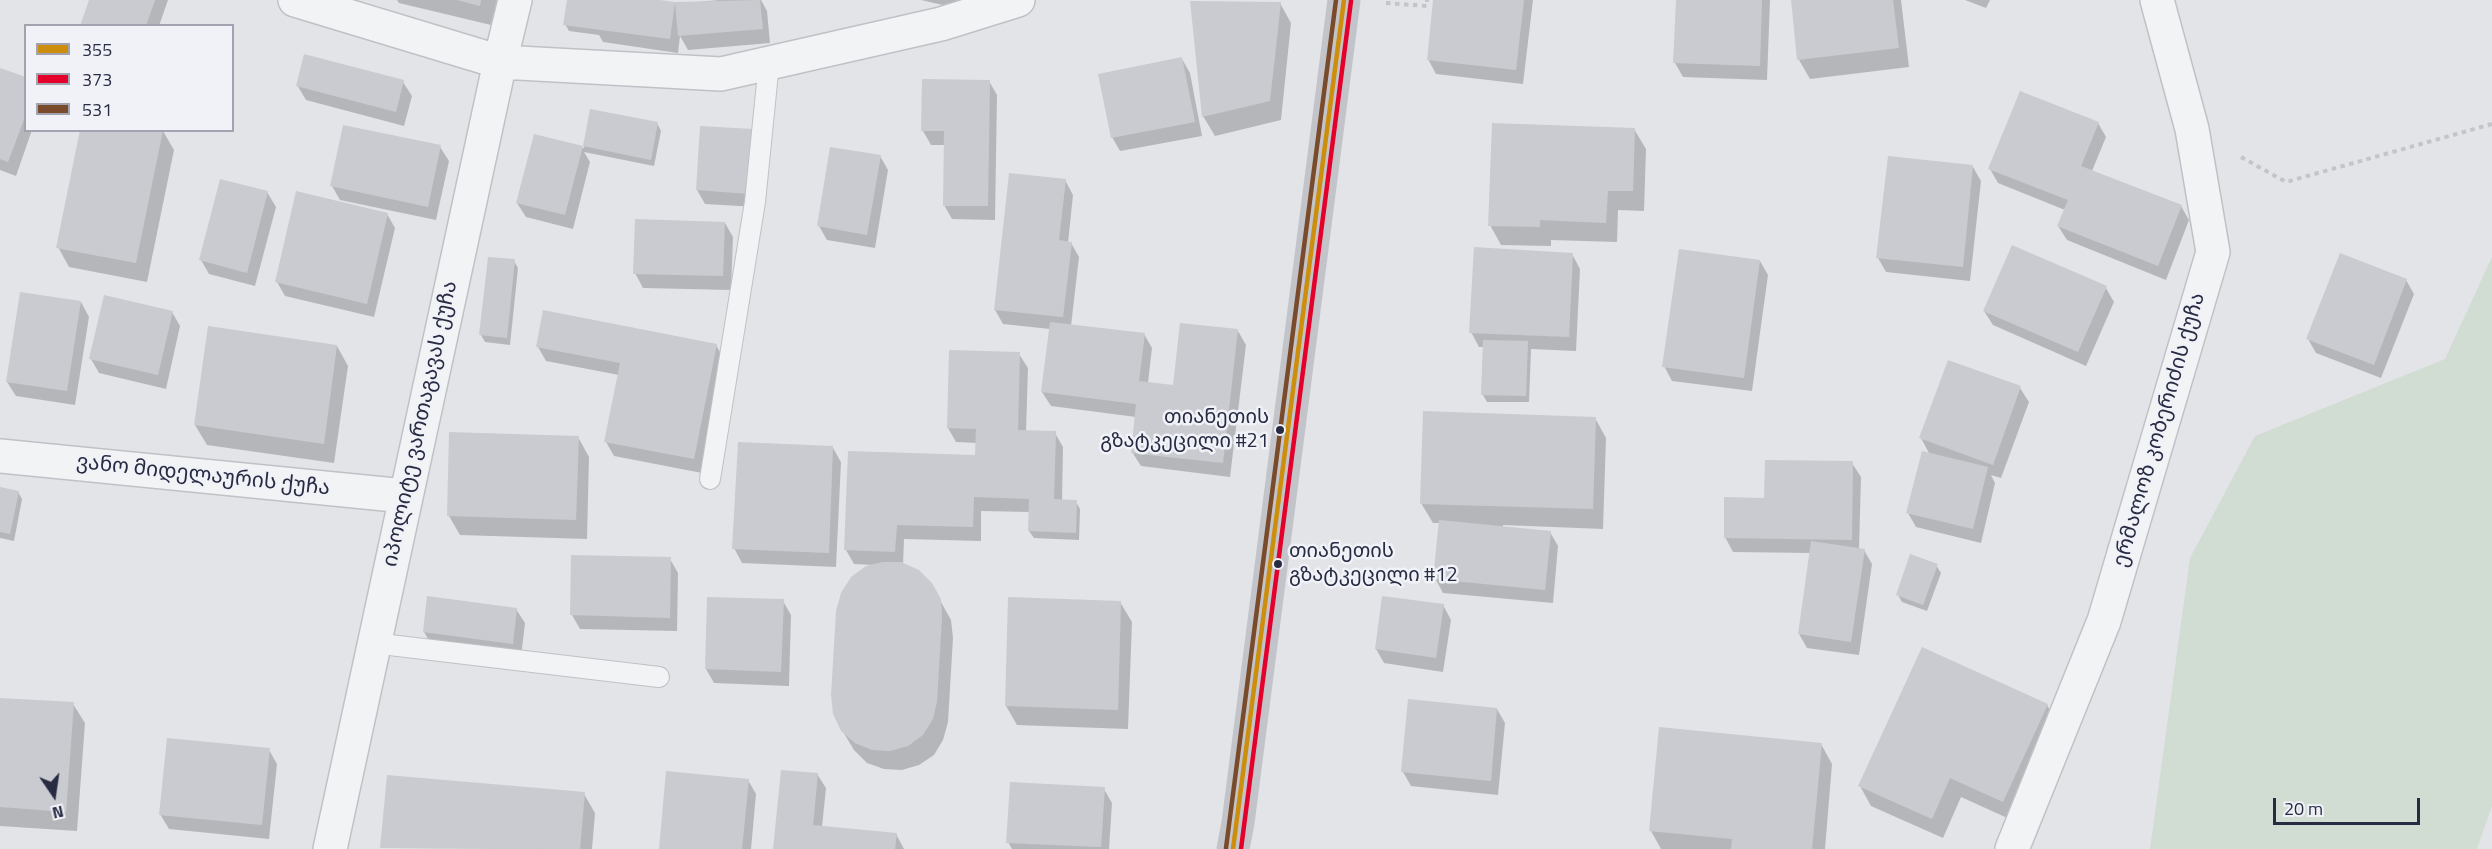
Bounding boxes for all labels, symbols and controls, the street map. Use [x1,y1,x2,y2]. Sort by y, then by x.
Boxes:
legend [24,24,234,132]
text: 355 [82,36,112,63]
text: 373 [82,66,112,93]
text: 531 [82,96,112,123]
street label: იპოლიტე ვართაგავას ქუჩა [378,279,464,569]
street label: ერმალოზ კობერიძის ქუჩა [2109,290,2211,570]
place label: თიანეთის გზატკეცილი #21 [1100,406,1269,453]
marker: თიანეთის გზატკეცილი #21 [1274,424,1286,436]
street label: ვანო მიდელაურის ქუჩა [75,450,331,502]
place label: თიანეთის გზატკეცილი #12 [1289,540,1458,587]
marker: თიანეთის გზატკეცილი #12 [1272,558,1284,570]
north arrow [24,765,84,825]
scale bar [2276,786,2423,824]
text: 20 m [2284,795,2323,822]
text: N [50,800,66,825]

